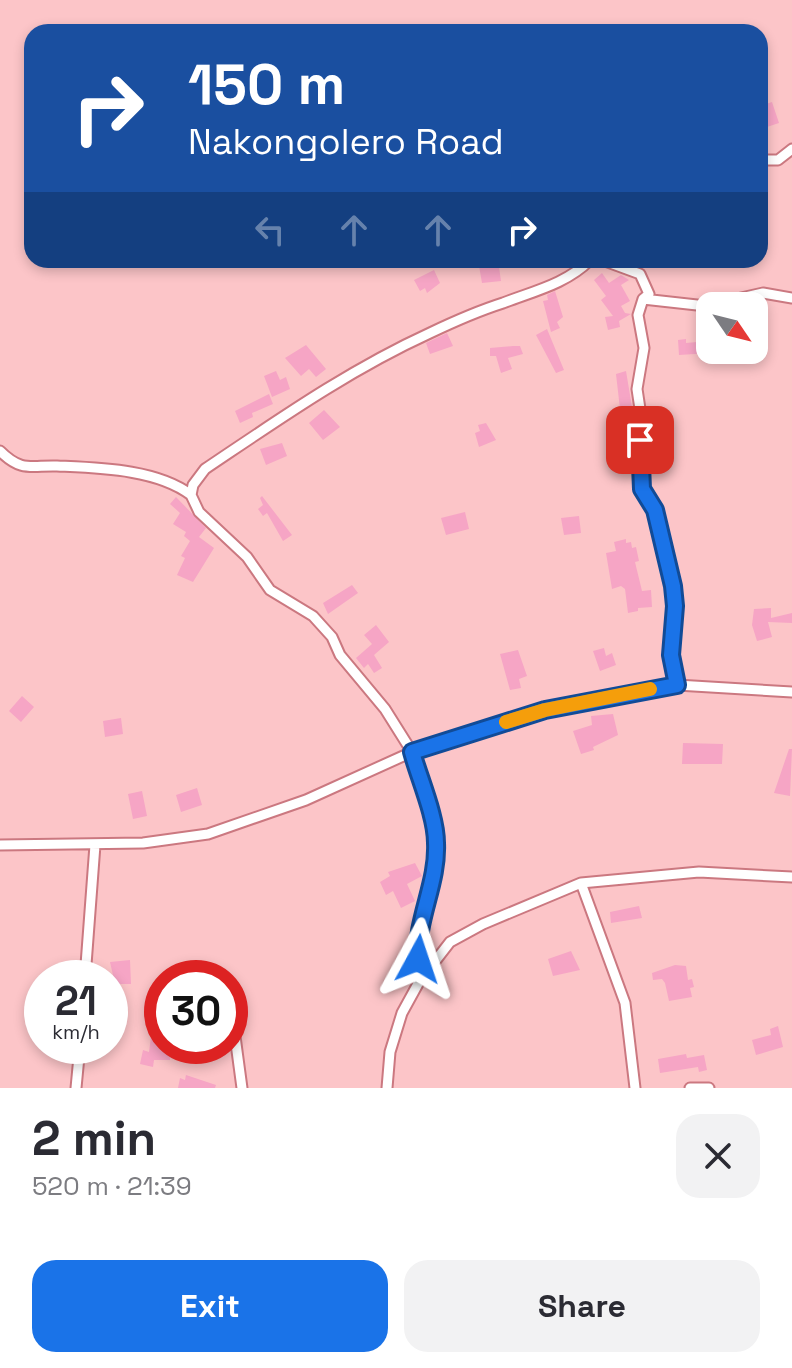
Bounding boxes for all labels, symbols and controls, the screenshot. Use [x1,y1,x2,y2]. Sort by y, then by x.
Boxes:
text: 150 m [188,49,345,120]
icon: right [56,56,160,160]
text: Nakongolero Road [188,119,504,165]
icon: left [248,208,292,252]
icon: ahead [332,208,376,252]
icon: ahead [416,208,460,252]
icon: right [500,208,544,252]
north arrow [696,292,768,364]
map controls [696,292,768,364]
pin [606,406,674,474]
icon: arrive [618,418,662,462]
position arrow [376,917,460,1001]
speed limit sign: 30 [144,960,248,1064]
text: 21 [55,976,97,1027]
text: km/h [52,1019,100,1045]
text: 2 min [32,1108,156,1169]
button: close [676,1114,760,1198]
text: 520 m · 21:39 [32,1169,192,1203]
button: Exit [32,1260,388,1352]
button: Share [404,1260,760,1352]

